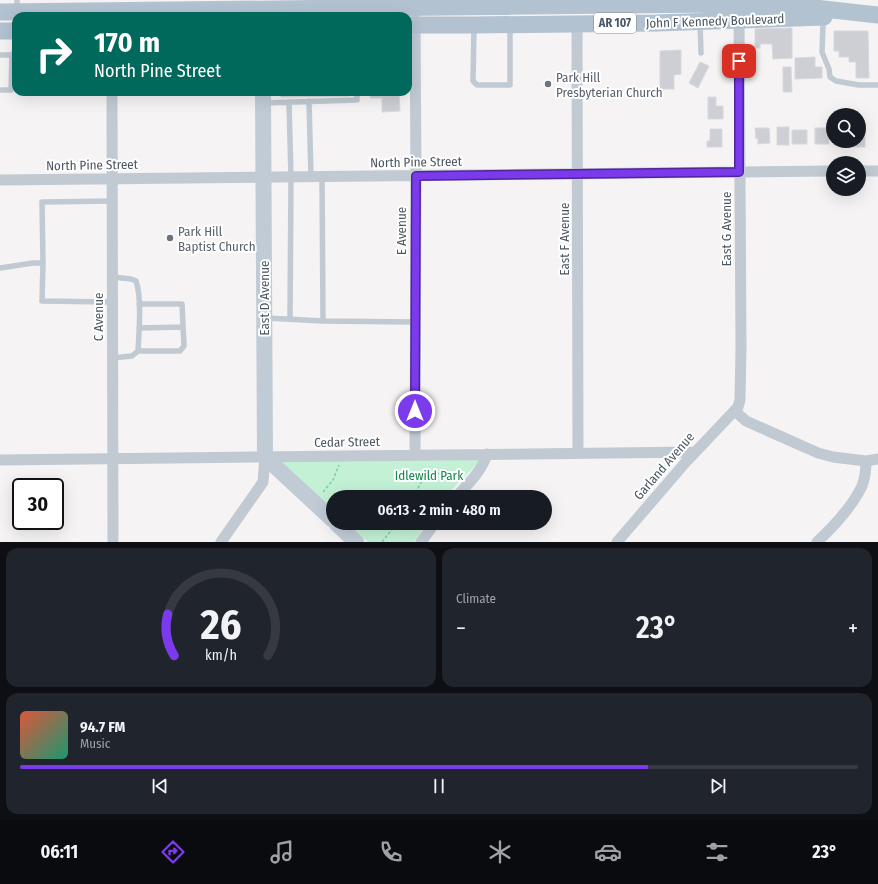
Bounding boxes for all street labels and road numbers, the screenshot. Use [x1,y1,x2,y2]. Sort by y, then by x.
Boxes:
street label: John F Kennedy Boulevard [645,11,785,31]
road number: AR 107 [594,13,636,33]
street label: North Pine Street [370,154,463,170]
street label: North Pine Street [46,157,139,173]
street label: East G Avenue [719,192,734,266]
street label: East F Avenue [557,203,572,275]
street label: E Avenue [394,207,409,255]
street label: East D Avenue [257,261,272,335]
street label: C Avenue [91,293,106,341]
street label: Garland Avenue [631,429,697,503]
street label: Cedar Street [314,434,381,450]

